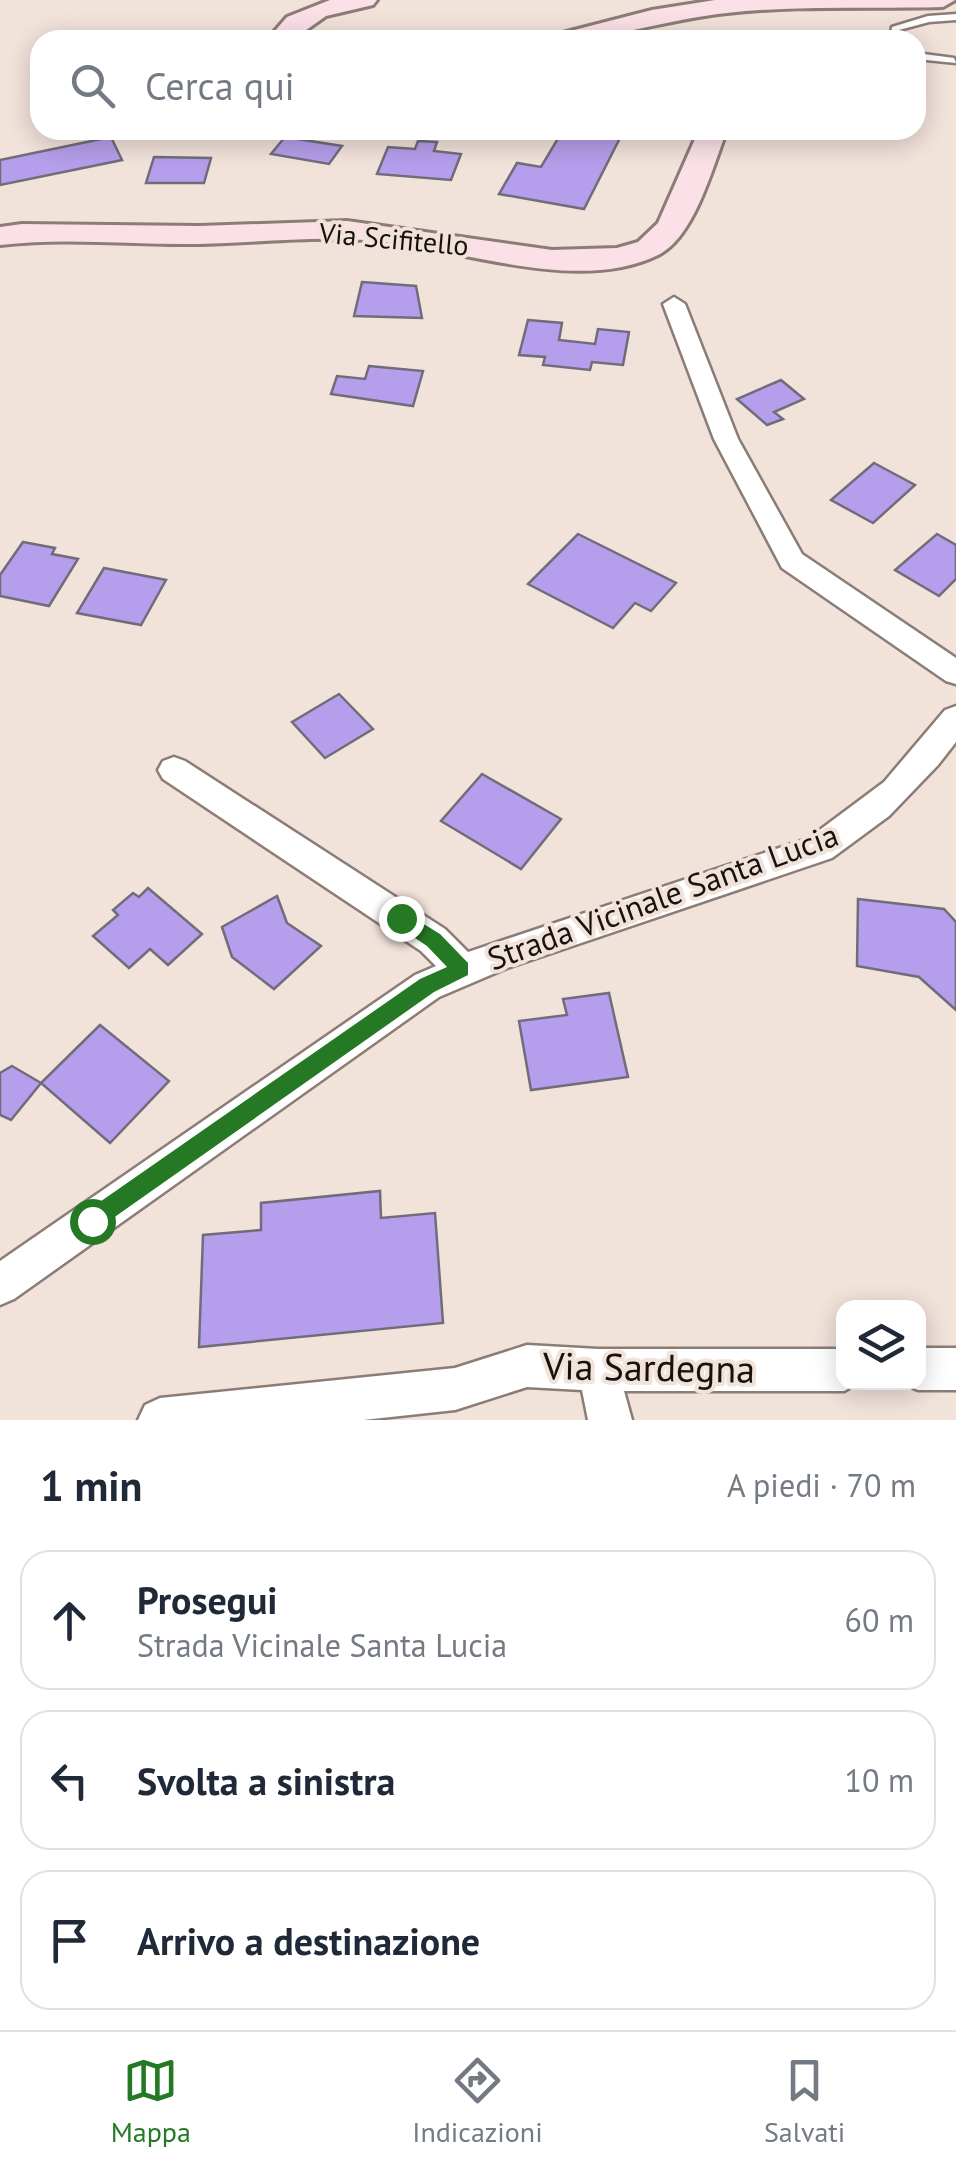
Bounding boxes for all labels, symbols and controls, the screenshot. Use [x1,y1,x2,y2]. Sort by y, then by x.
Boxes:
search box [30,30,926,140]
icon: search [65,58,120,113]
text: Cerca qui [145,61,295,110]
street label: Via Scifitello [317,213,470,263]
street label: Strada Vicinale Santa Lucia [482,813,844,979]
route end [379,896,425,942]
route start [70,1199,116,1245]
map controls [836,1300,926,1390]
button: layers [836,1300,926,1390]
street label: Via Sardegna [542,1340,755,1393]
text: 1 min [40,1458,142,1513]
text: A piedi · 70 m [727,1464,916,1506]
text: Prosegui [137,1575,278,1624]
icon: ahead [42,1593,97,1648]
text: 60 m [845,1599,914,1641]
text: Strada Vicinale Santa Lucia [137,1624,507,1666]
icon: left [42,1753,97,1808]
text: Svolta a sinistra [137,1756,395,1805]
text: 10 m [845,1759,914,1801]
icon: arrive [42,1913,97,1968]
text: Arrivo a destinazione [137,1916,480,1965]
tab: Mappa [111,2053,191,2150]
tab: Indicazioni [412,2053,543,2150]
tab: Salvati [764,2053,845,2150]

